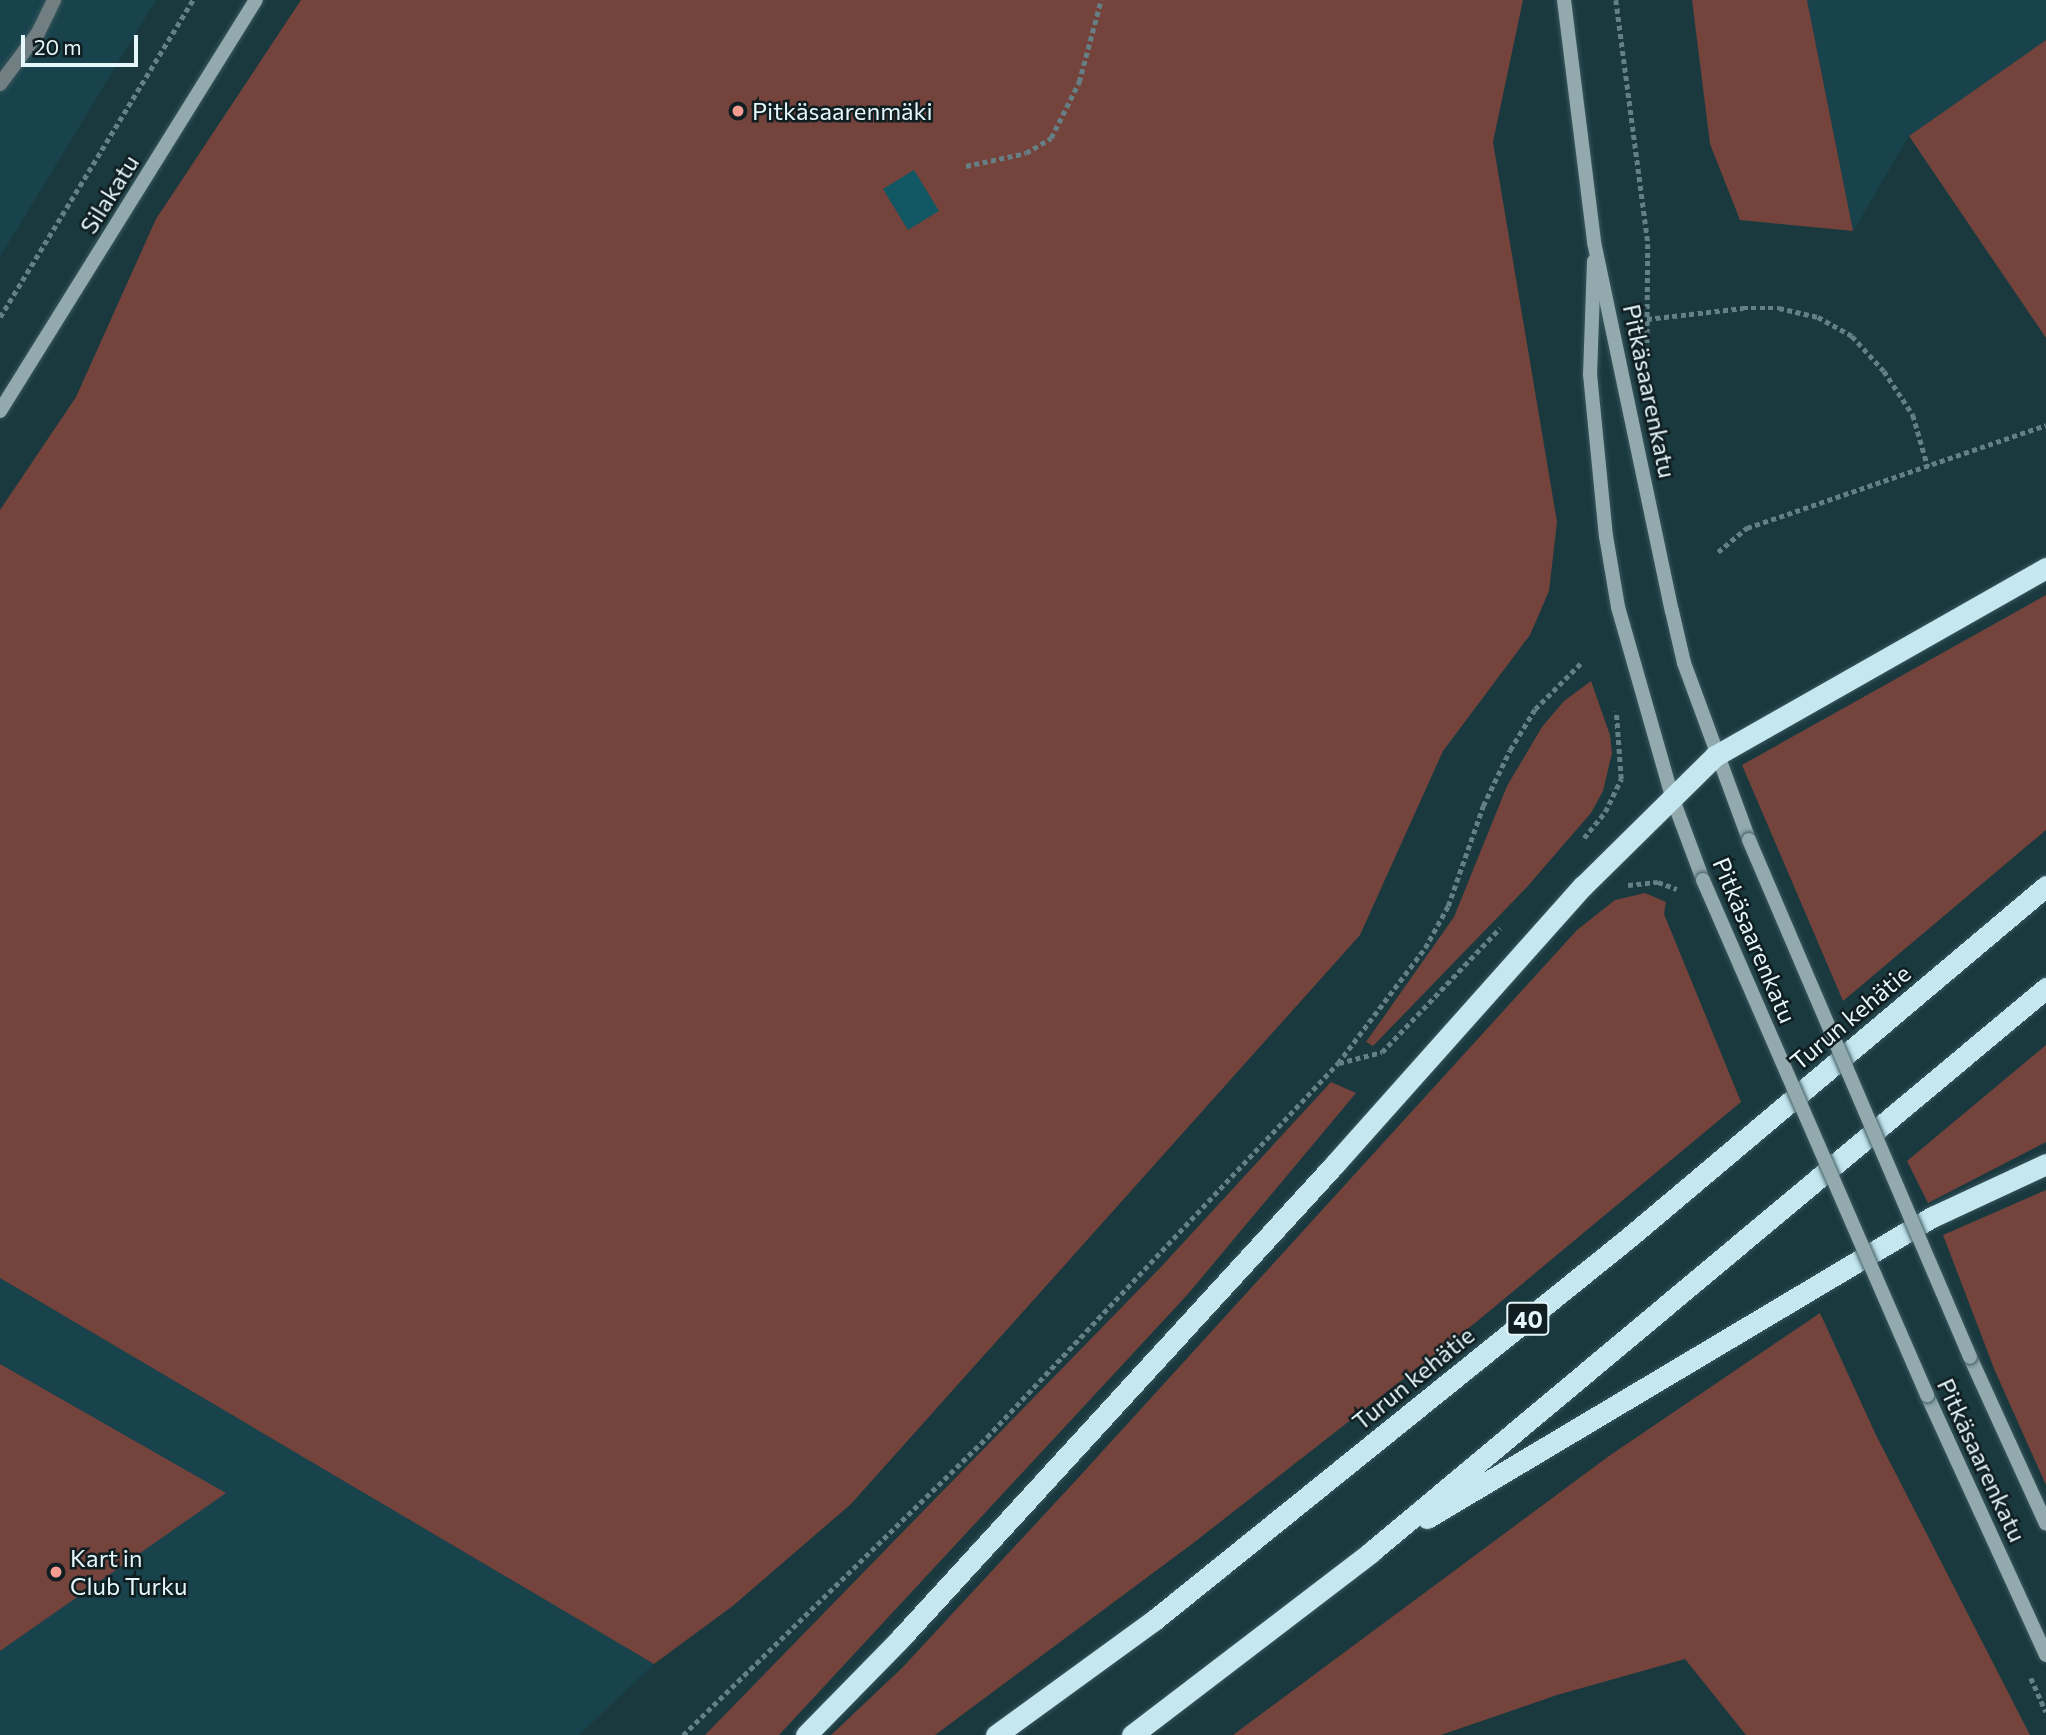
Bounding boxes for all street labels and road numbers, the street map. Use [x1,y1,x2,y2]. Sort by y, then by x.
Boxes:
street label: Silakatu [74,149,144,239]
street label: Pitkäsaarenkatu [1618,301,1682,481]
street label: Pitkäsaarenkatu [1707,853,1803,1027]
street label: Turun kehätie [1784,958,1916,1076]
road number: 40 [1505,1300,1551,1338]
street label: Turun kehätie [1346,1320,1480,1436]
street label: Pitkäsaarenkatu [1932,1374,2032,1546]

